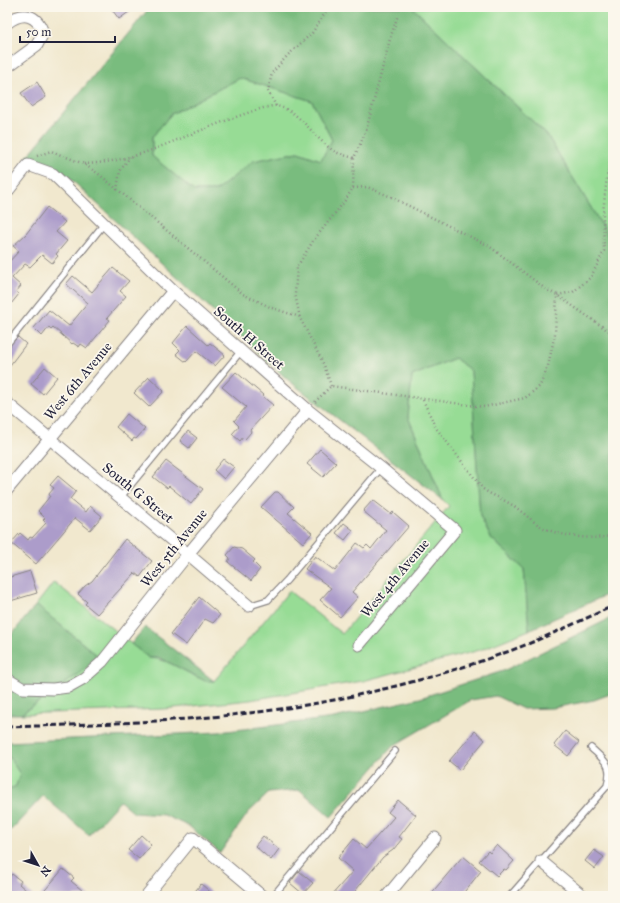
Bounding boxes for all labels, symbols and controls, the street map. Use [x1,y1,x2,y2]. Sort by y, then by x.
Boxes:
scale bar [20,18,115,44]
text: 50 m [26,25,51,39]
street label: South H Street [210,303,288,373]
street label: West 6th Avenue [40,338,116,423]
street label: South G Street [99,459,177,527]
street label: West 5th Avenue [137,505,211,591]
street label: West 4th Avenue [357,535,433,621]
north arrow [18,845,58,885]
text: N [37,863,53,879]

